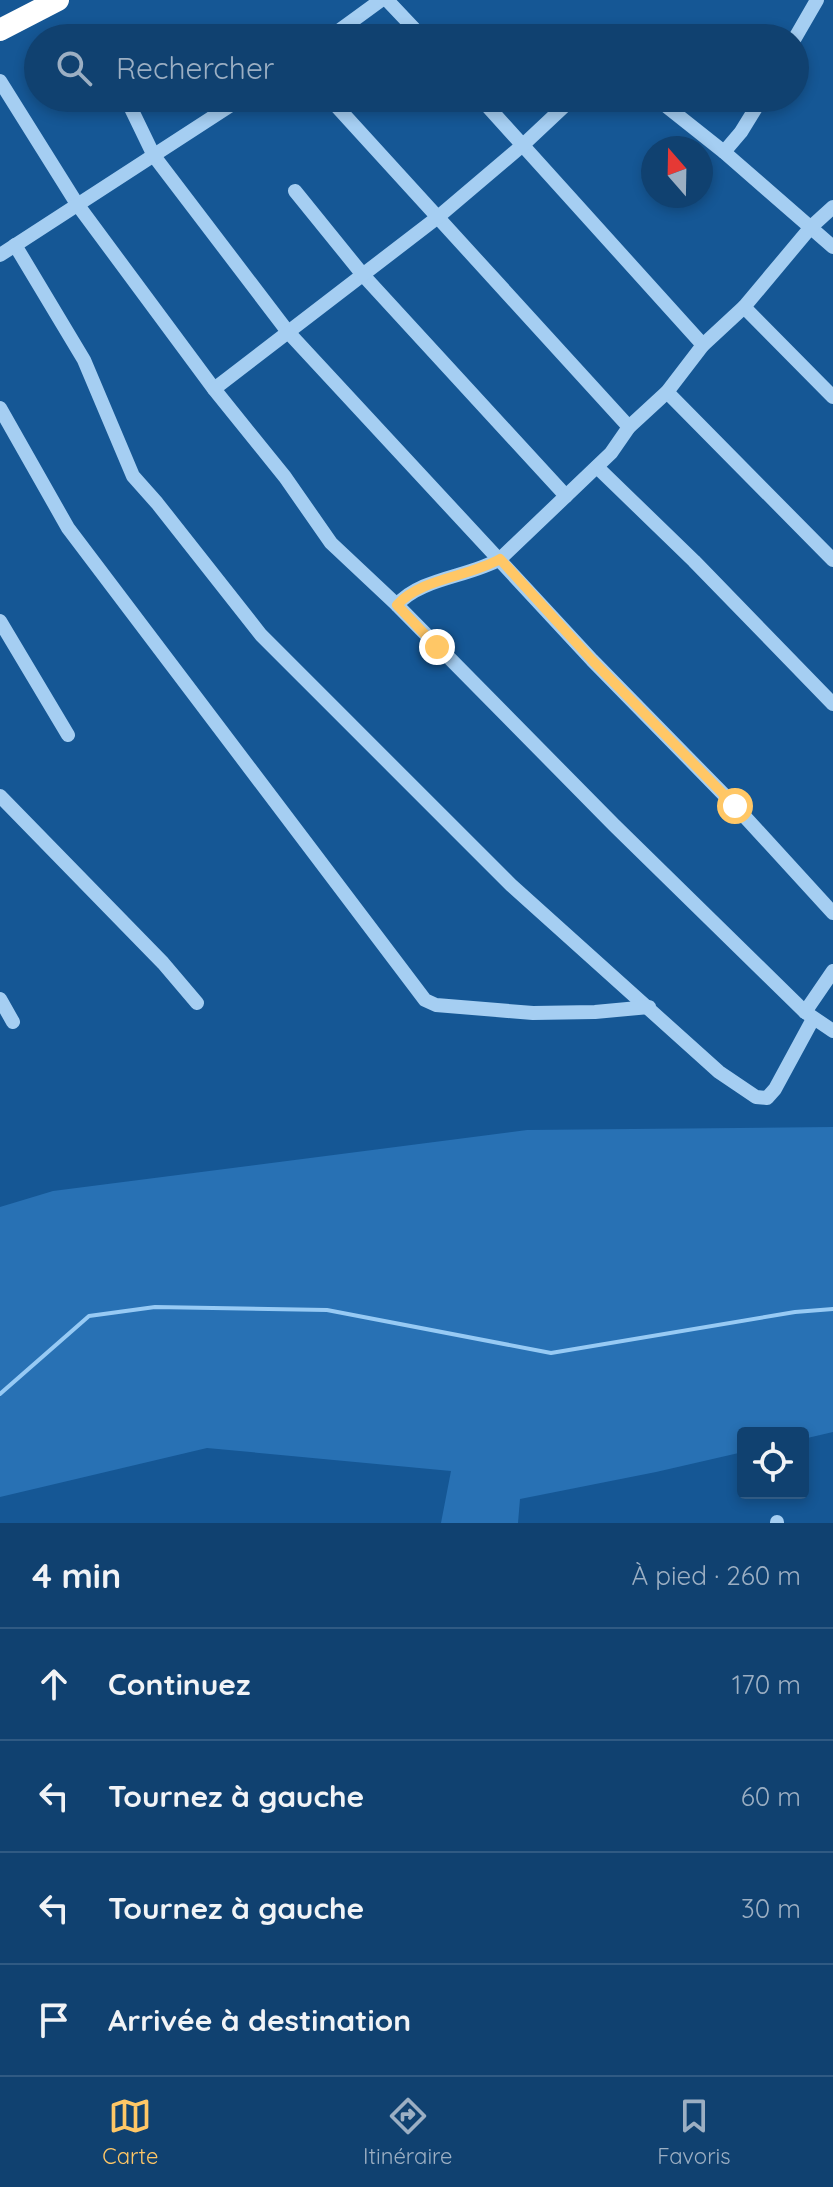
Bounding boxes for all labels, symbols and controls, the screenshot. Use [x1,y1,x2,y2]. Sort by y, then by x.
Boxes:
search box [24,24,809,112]
icon: search [52,46,96,90]
text: Rechercher [116,49,274,87]
north arrow [641,136,713,208]
route end [419,629,455,665]
route start [717,788,753,824]
map controls [737,1427,809,1499]
button: locate [737,1427,809,1499]
text: 4 min [32,1554,121,1597]
text: À pied · 260 m [631,1559,801,1592]
icon: ahead [32,1662,76,1706]
text: Continuez [108,1665,250,1703]
text: 170 m [732,1668,801,1701]
icon: left [32,1774,76,1818]
text: Tournez à gauche [108,1777,364,1815]
text: 60 m [741,1780,801,1813]
icon: left [32,1886,76,1930]
text: Tournez à gauche [108,1889,364,1927]
text: 30 m [741,1892,801,1925]
icon: arrive [32,1998,76,2042]
text: Arrivée à destination [108,2001,411,2039]
tab: Carte [102,2094,158,2170]
tab: Itinéraire [363,2094,453,2170]
tab: Favoris [657,2094,731,2170]

